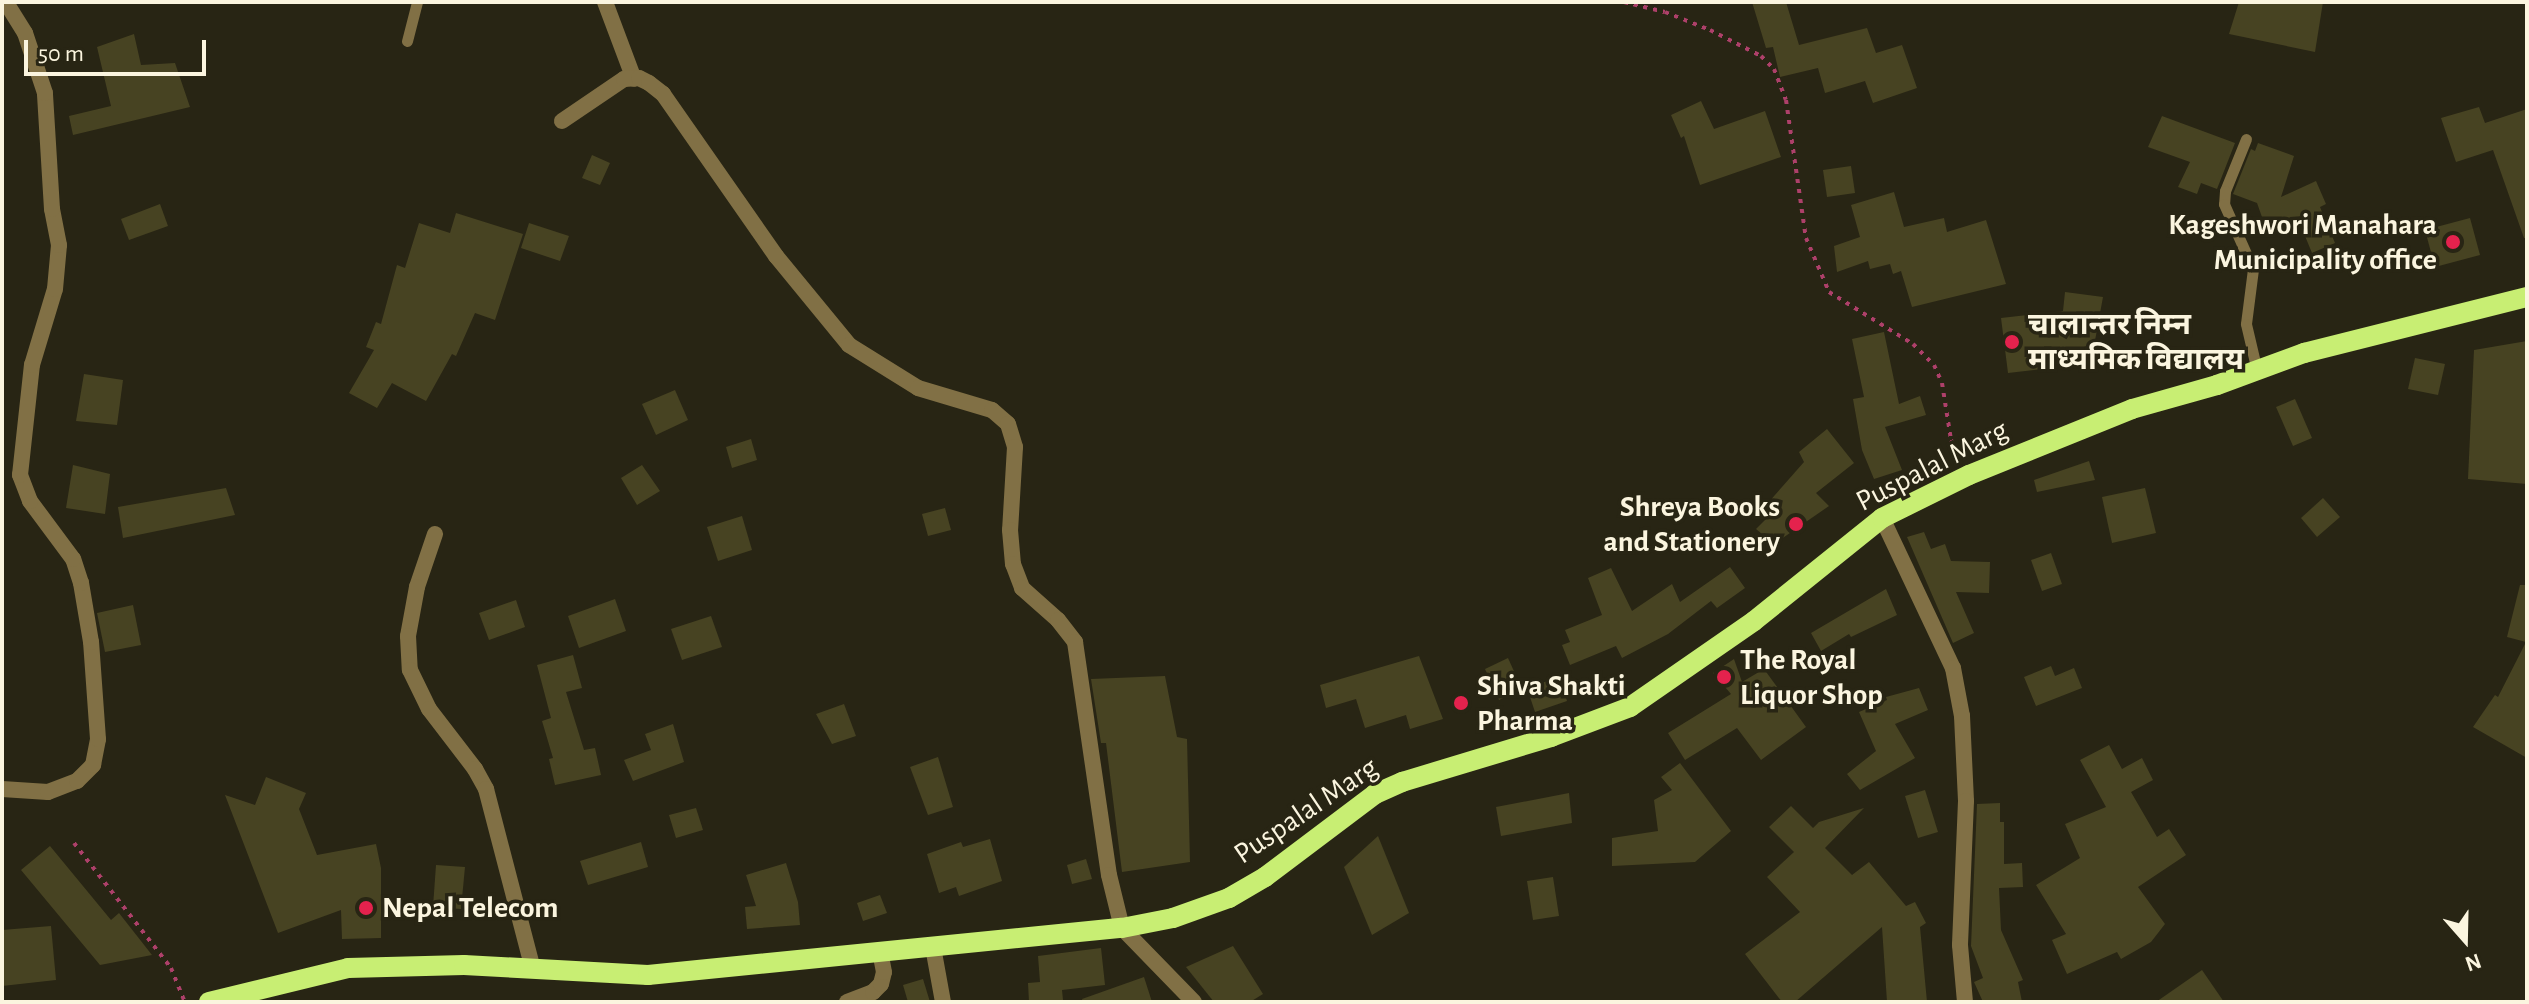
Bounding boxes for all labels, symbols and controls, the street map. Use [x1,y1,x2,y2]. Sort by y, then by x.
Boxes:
scale bar [28,24,210,74]
text: 50 m [38,42,84,66]
place label: Kageshwori Manahara Municipality office [2168,207,2437,278]
marker: Kageshwori Manahara Municipality office [2444,233,2462,251]
place label: चालान्तर निम्न माध्यमिक विद्यालय [2028,307,2244,378]
marker: चालान्तर निम्न माध्यमिक विद्यालय [2003,333,2021,351]
street label: Puspalal Marg [1850,412,2014,520]
place label: Shreya Books and Stationery [1603,489,1780,560]
marker: Shreya Books and Stationery [1787,515,1805,533]
place label: The Royal Liquor Shop [1740,642,1883,712]
place label: Shiva Shakti Pharma [1477,668,1625,738]
marker: The Royal Liquor Shop [1715,668,1733,686]
marker: Shiva Shakti Pharma [1452,694,1470,712]
street label: Puspalal Marg [1227,750,1385,872]
place label: Nepal Telecom [382,890,558,926]
marker: Nepal Telecom [357,899,375,917]
north arrow [2425,900,2505,980]
text: N [2462,950,2484,976]

